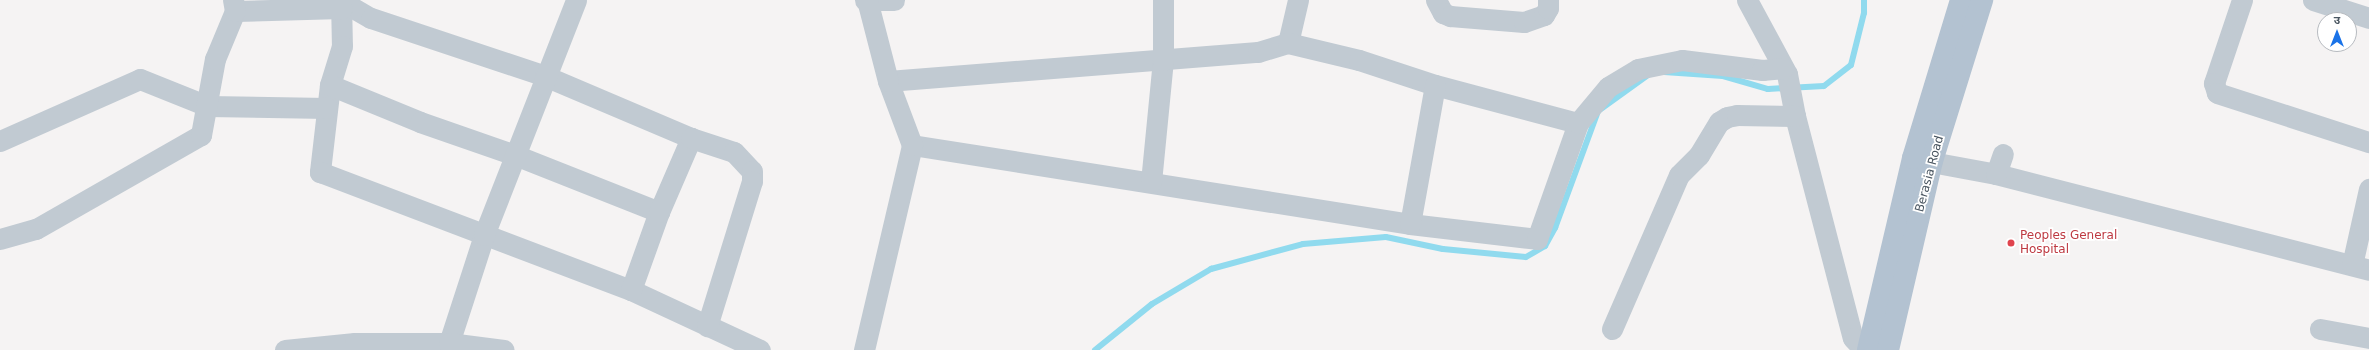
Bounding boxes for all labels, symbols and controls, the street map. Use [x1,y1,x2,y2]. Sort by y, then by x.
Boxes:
north arrow [2317,12,2357,52]
text: उ [2334,14,2340,27]
street label: Berasia Road [1913,134,1947,214]
place label: Peoples General Hospital [2020,229,2117,257]
marker: Peoples General Hospital [2005,237,2017,249]

